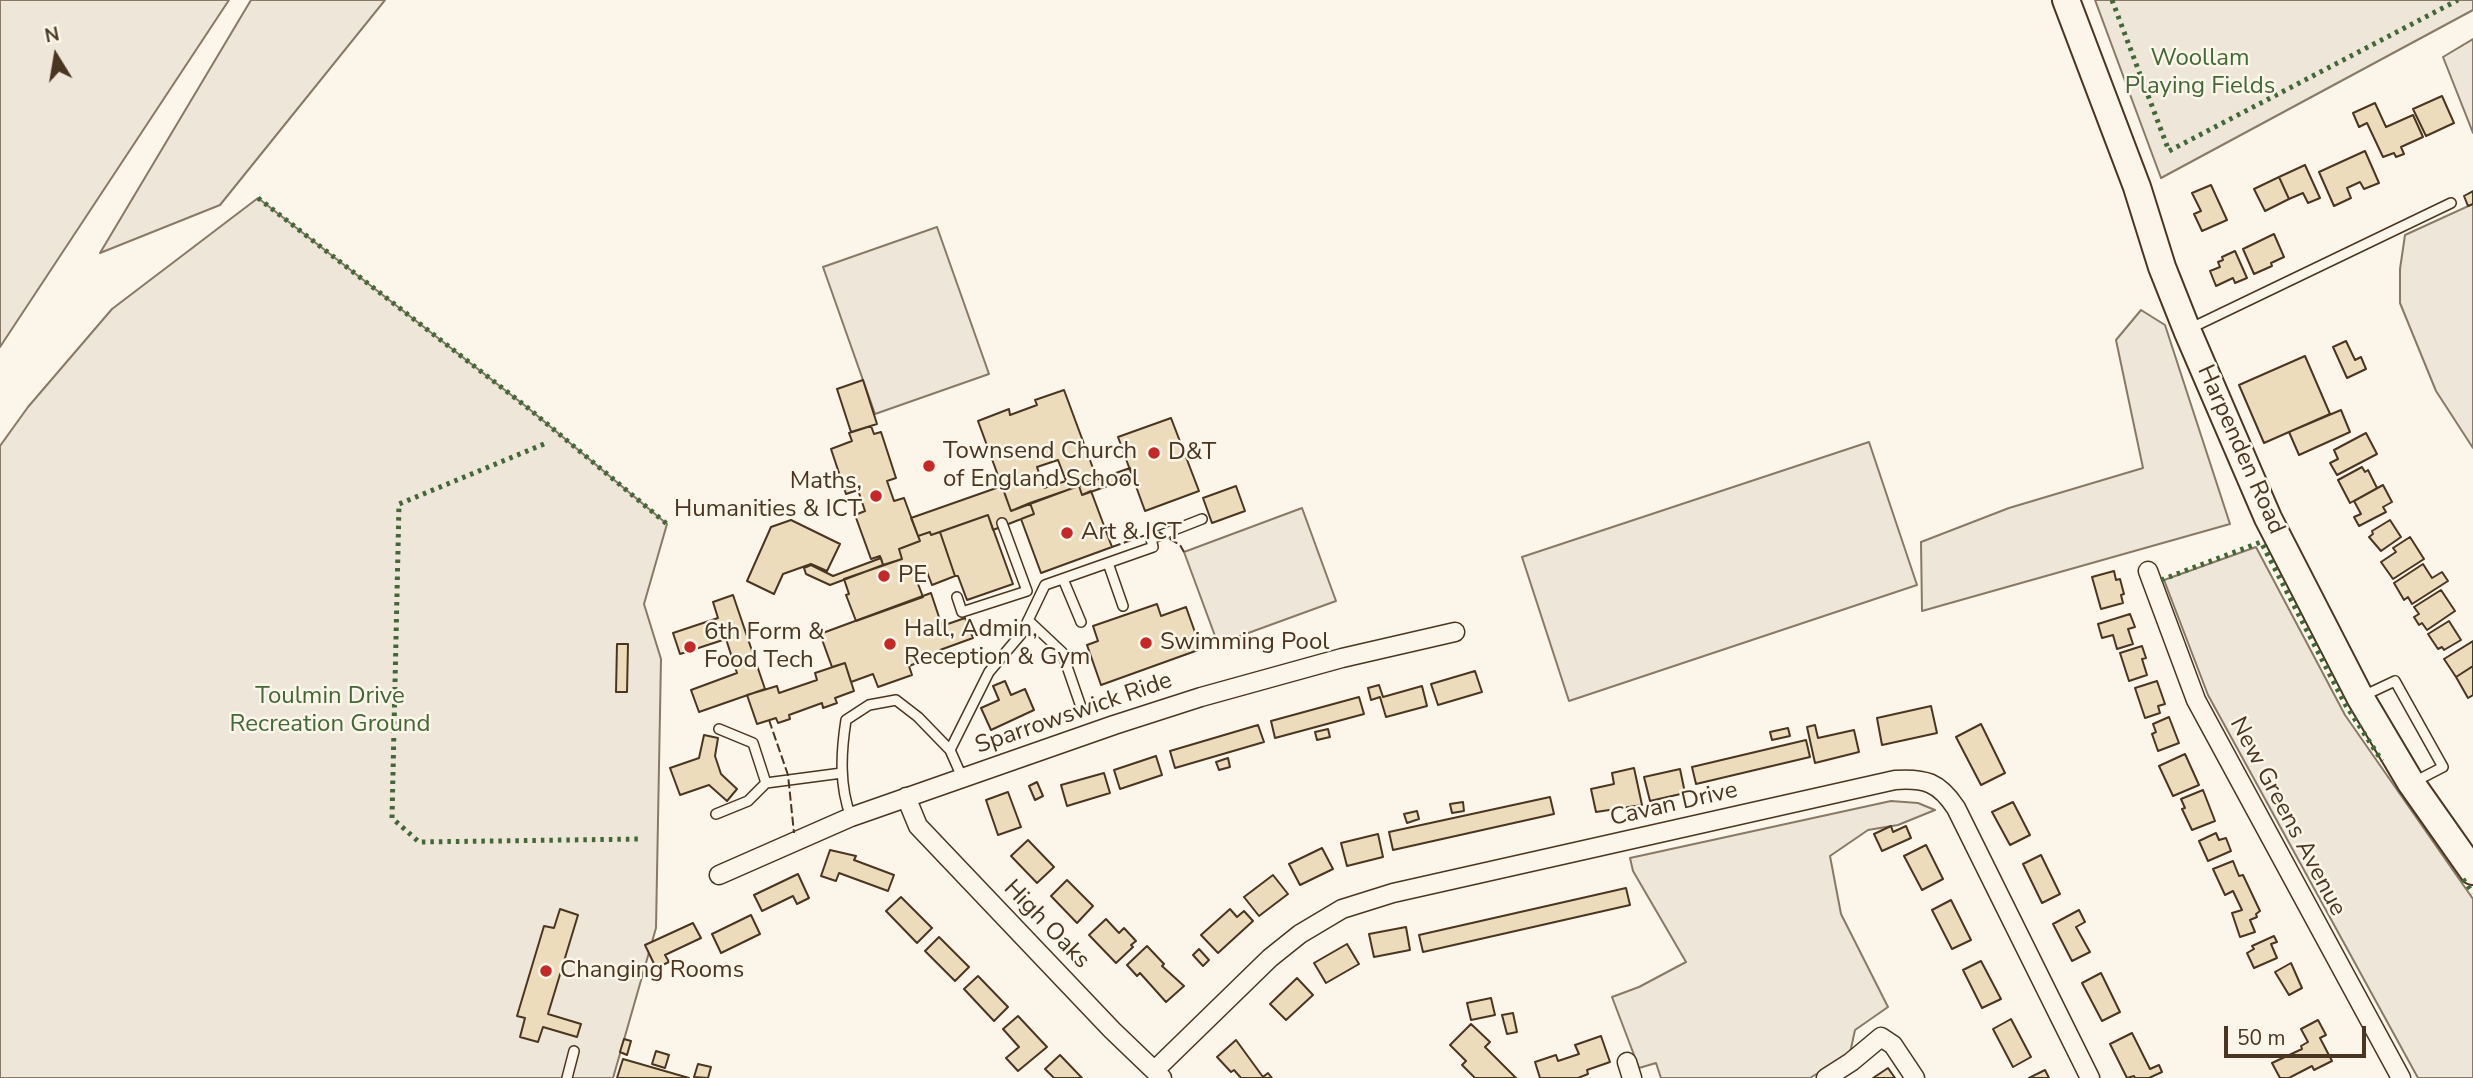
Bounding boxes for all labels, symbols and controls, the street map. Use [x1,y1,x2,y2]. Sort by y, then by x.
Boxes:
north arrow [21,21,91,91]
text: N [43,21,61,50]
park label: Woollam Playing Fields [2125,45,2275,101]
street label: Harpenden Road [2190,361,2290,539]
place label: Townsend Church of England School [943,438,1139,494]
place label: D&T [1168,439,1216,467]
marker: D&T [1146,445,1162,461]
marker: Townsend Church of England School [921,458,937,474]
place label: Maths, Humanities & ICT [674,468,862,524]
marker: Maths, Humanities & ICT [868,488,884,504]
place label: Art & ICT [1081,519,1182,547]
marker: Art & ICT [1059,525,1075,541]
place label: PE [898,562,927,590]
marker: PE [876,568,892,584]
place label: Hall, Admin, Reception & Gym [904,616,1090,672]
place label: 6th Form & Food Tech [704,619,825,675]
place label: Swimming Pool [1160,629,1329,657]
marker: Swimming Pool [1138,635,1154,651]
marker: Hall, Admin, Reception & Gym [882,636,898,652]
marker: 6th Form & Food Tech [682,639,698,655]
street label: Sparrowswick Ride [972,667,1176,761]
park label: Toulmin Drive Recreation Ground [230,683,430,739]
street label: New Greens Avenue [2222,713,2352,921]
street label: Cavan Drive [1607,776,1741,834]
street label: High Oaks [997,875,1095,975]
place label: Changing Rooms [560,957,744,985]
marker: Changing Rooms [538,963,554,979]
scale bar [2228,1012,2370,1056]
text: 50 m [2237,1024,2286,1052]

